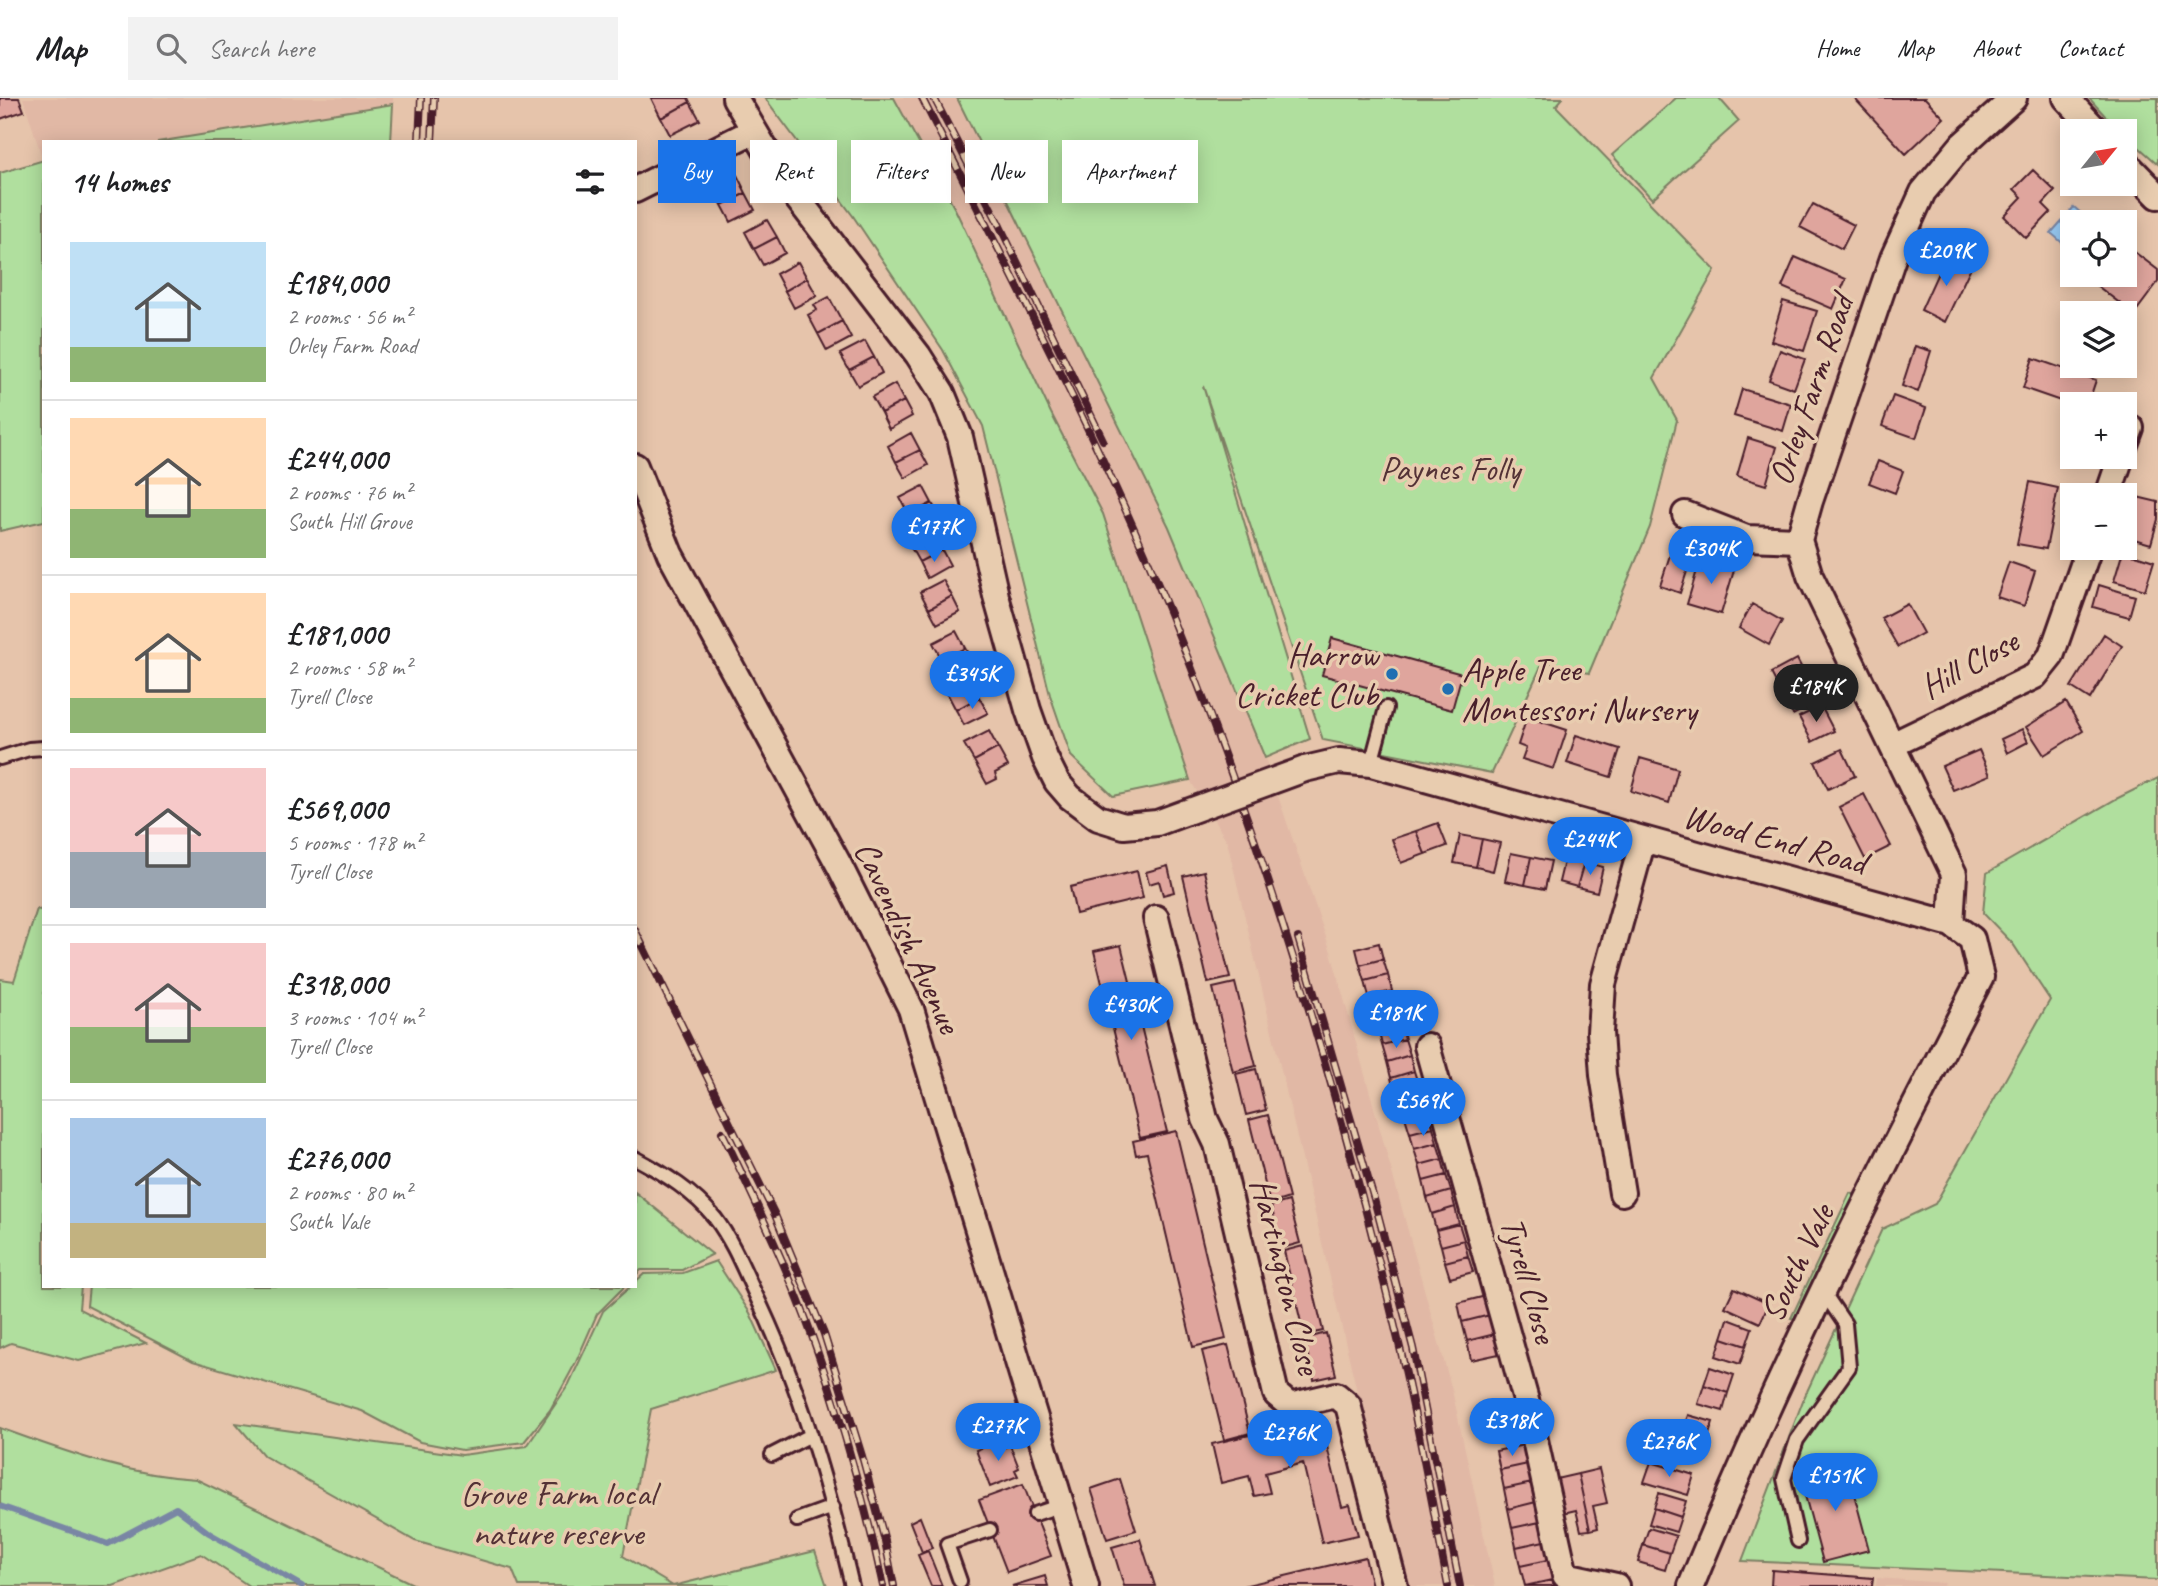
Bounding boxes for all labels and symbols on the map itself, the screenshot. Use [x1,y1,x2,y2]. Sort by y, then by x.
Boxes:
north arrow [2060,119,2137,196]
pin: £209K [1897,228,1995,288]
street label: Orley Farm Road [1758,284,1866,491]
park label: Paynes Folly [1380,446,1523,491]
pin: £177K [885,504,983,564]
pin: £304K [1662,526,1760,586]
street label: Hill Close [1912,618,2028,709]
place label: Harrow Cricket Club [1235,632,1381,717]
place label: Apple Tree Montessori Nursery [1462,647,1700,732]
pin: £345K [923,652,1021,711]
pin: £184K [1767,664,1865,724]
marker: Harrow Cricket Club [1384,666,1400,682]
marker: Apple Tree Montessori Nursery [1440,681,1456,697]
street label: Wood End Road [1679,793,1876,886]
pin: £244K [1541,818,1639,877]
street label: Cavendish Avenue [844,834,973,1043]
pin: £430K [1082,982,1180,1042]
pin: £181K [1347,990,1445,1050]
pin: £569K [1374,1079,1472,1138]
street label: Hartington Close [1240,1173,1333,1381]
street label: South Vale [1749,1194,1846,1329]
street label: Tyrell Close [1490,1212,1569,1351]
pin: £318K [1463,1398,1561,1458]
pin: £277K [949,1404,1047,1463]
pin: £276K [1241,1410,1339,1470]
pin: £276K [1620,1420,1718,1479]
pin: £151K [1786,1454,1884,1513]
park label: Grove Farm local nature reserve [461,1471,662,1556]

